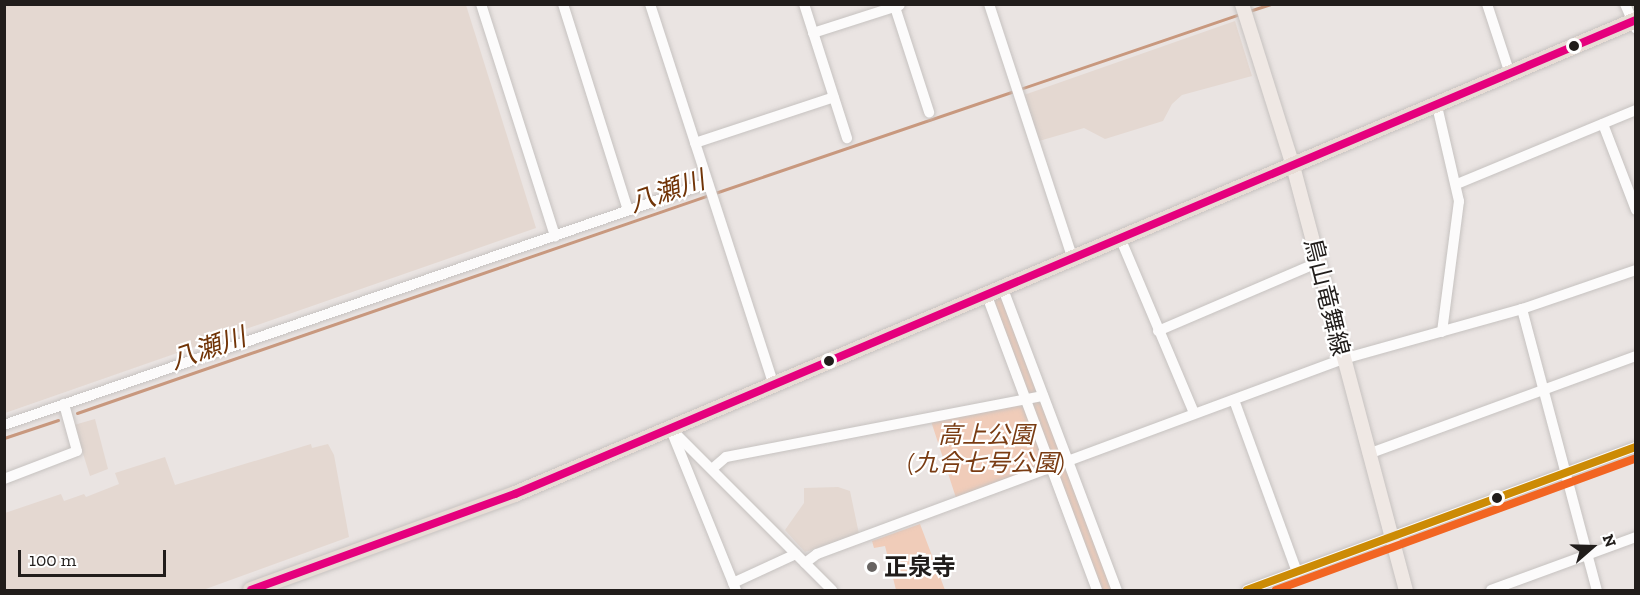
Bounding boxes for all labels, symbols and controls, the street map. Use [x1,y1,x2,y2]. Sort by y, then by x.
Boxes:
unlabelled marker [1568,40,1580,52]
water label: 八瀬川 [625,165,709,219]
street label: 鳥山竜舞線 [1299,235,1355,359]
water label: 八瀬川 [166,322,250,376]
unlabelled marker [823,355,835,367]
park label: 高上公園 (九合七号公園) [907,421,1065,477]
unlabelled marker [1491,492,1503,504]
north arrow [1562,517,1622,577]
text: N [1598,532,1620,550]
scale bar [21,538,170,576]
text: 100 m [29,549,76,571]
place label: 正泉寺 [884,553,956,581]
marker: 正泉寺 [865,560,879,574]

